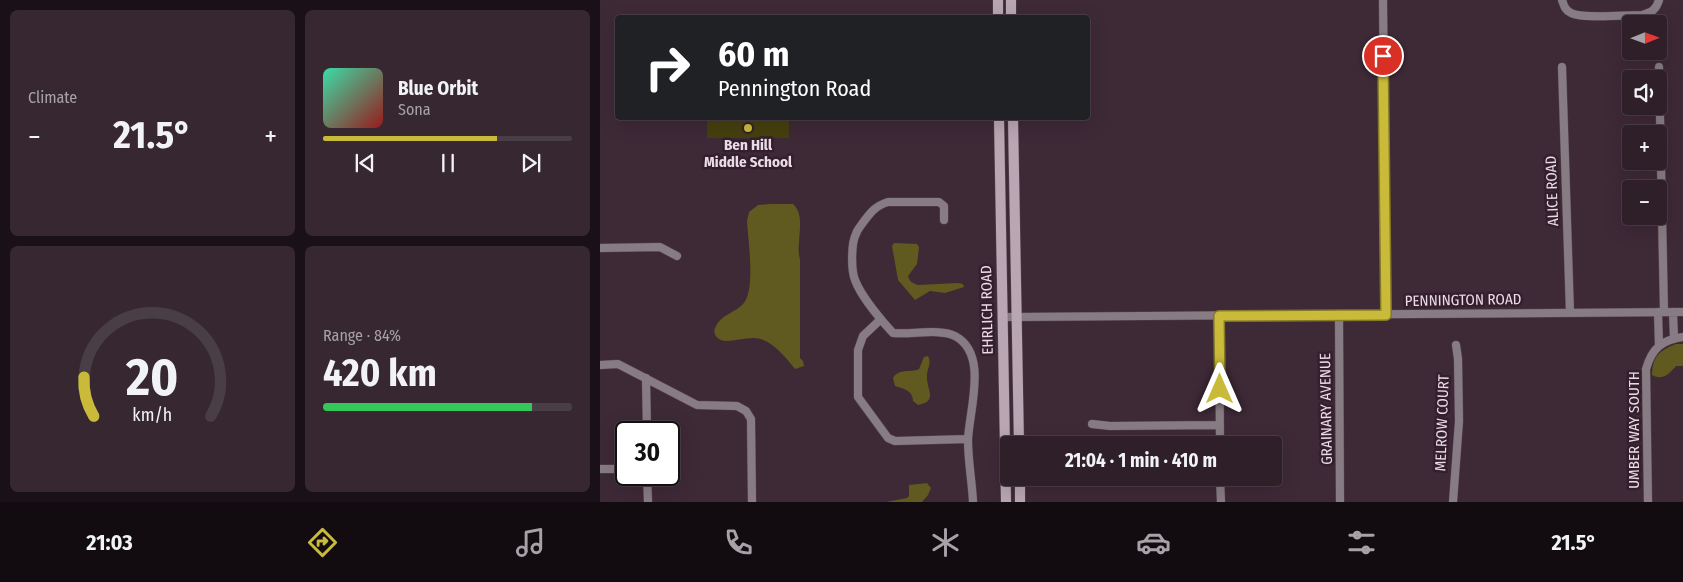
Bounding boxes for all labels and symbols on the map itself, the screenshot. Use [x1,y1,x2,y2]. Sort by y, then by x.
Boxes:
north arrow [1622,15,1668,60]
pin [1362,35,1404,77]
marker: Ben Hill Middle School [742,122,754,134]
place label: Ben Hill Middle School [704,136,793,171]
street label: ALICE ROAD [1542,155,1562,227]
street label: EHRLICH ROAD [977,265,997,355]
street label: PENNINGTON ROAD [1404,290,1522,310]
street label: GRAINARY AVENUE [1316,353,1336,465]
position arrow [1193,362,1245,414]
street label: UMBER WAY SOUTH [1625,371,1643,489]
street label: MELROW COURT [1431,374,1453,472]
speed limit sign: 30 [615,421,680,486]

